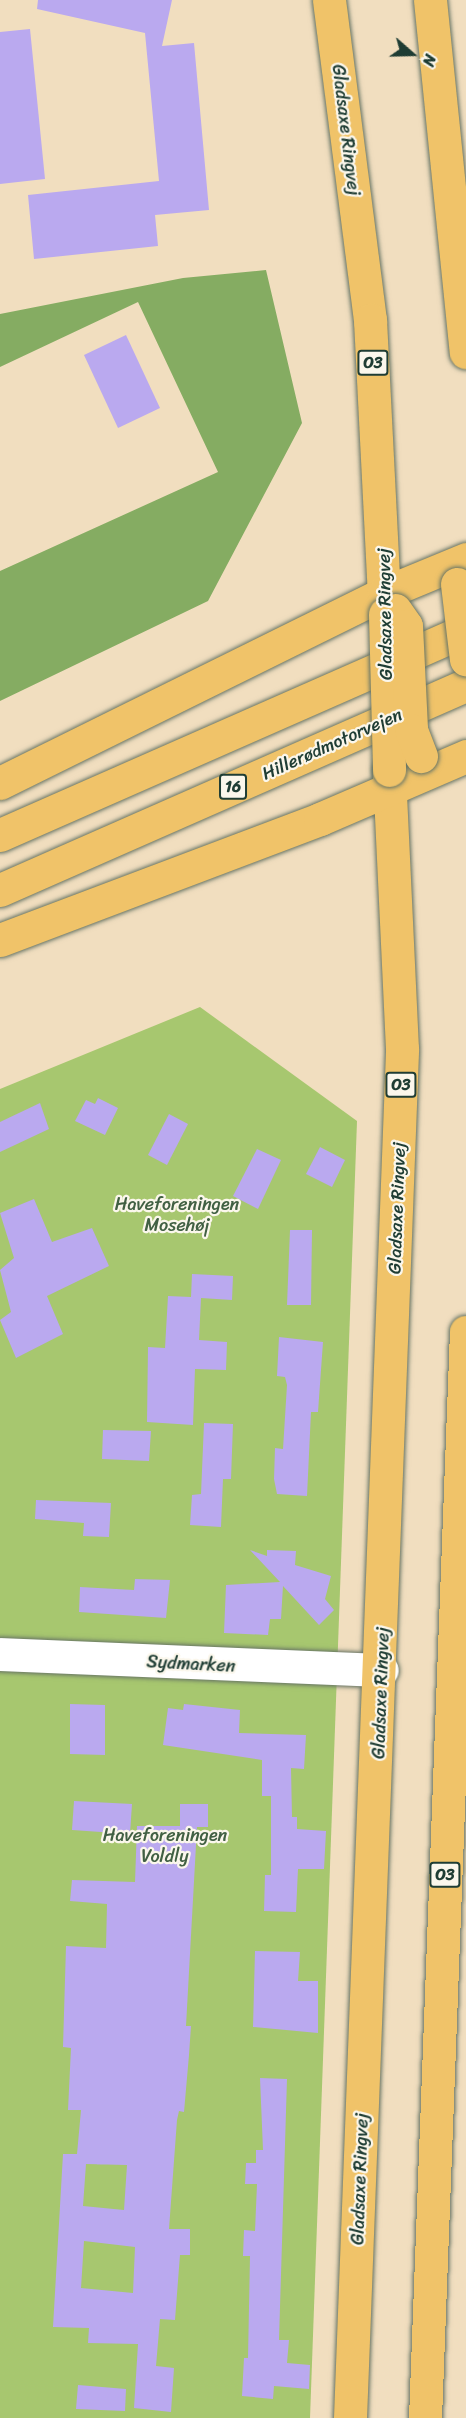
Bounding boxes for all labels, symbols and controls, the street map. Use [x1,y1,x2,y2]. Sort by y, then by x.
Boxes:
north arrow [382,24,442,84]
text: N [414,50,445,70]
street label: Gladsaxe Ringvej [327,63,365,197]
road number: O3 [356,350,389,376]
street label: Gladsaxe Ringvej [373,548,397,680]
street label: Hillerødmotorvejen [259,703,405,785]
road number: 16 [218,774,248,800]
road number: O3 [384,1072,418,1098]
street label: Gladsaxe Ringvej [384,1142,410,1274]
park label: Haveforeningen Mosehøj [115,1194,239,1236]
street label: Gladsaxe Ringvej [368,1627,394,1759]
street label: Sydmarken [146,1651,236,1677]
park label: Haveforeningen Voldly [103,1825,227,1868]
road number: O3 [428,1862,462,1888]
street label: Gladsaxe Ringvej [347,2113,373,2245]

